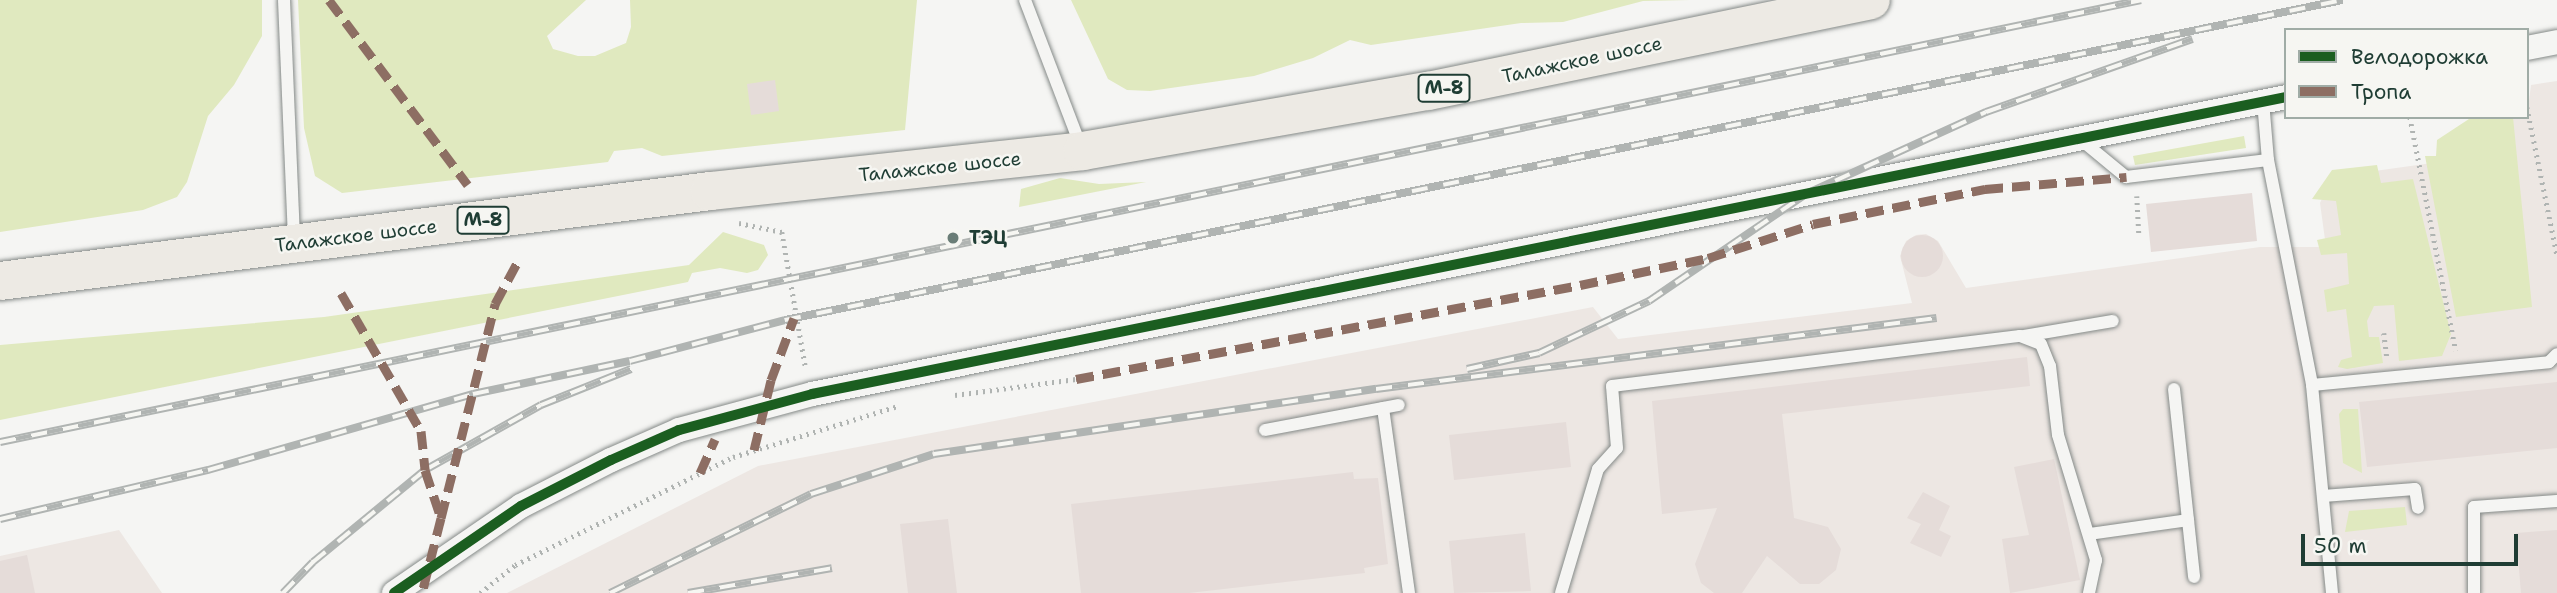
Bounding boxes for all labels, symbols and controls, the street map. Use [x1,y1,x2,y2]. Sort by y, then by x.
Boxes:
legend [2284,28,2529,119]
street label: Талажское шоссе [1500,32,1664,88]
text: Велодорожка [2351,43,2488,71]
road number: М-8 [1416,74,1472,102]
text: Тропа [2351,78,2411,106]
street label: Талажское шоссе [858,147,1022,187]
road number: М-8 [455,205,511,234]
street label: Талажское шоссе [274,215,438,257]
place label: ТЭЦ [969,227,1007,249]
marker: ТЭЦ [943,228,963,248]
scale bar [2305,520,2522,564]
text: 50 m [2314,532,2367,560]

